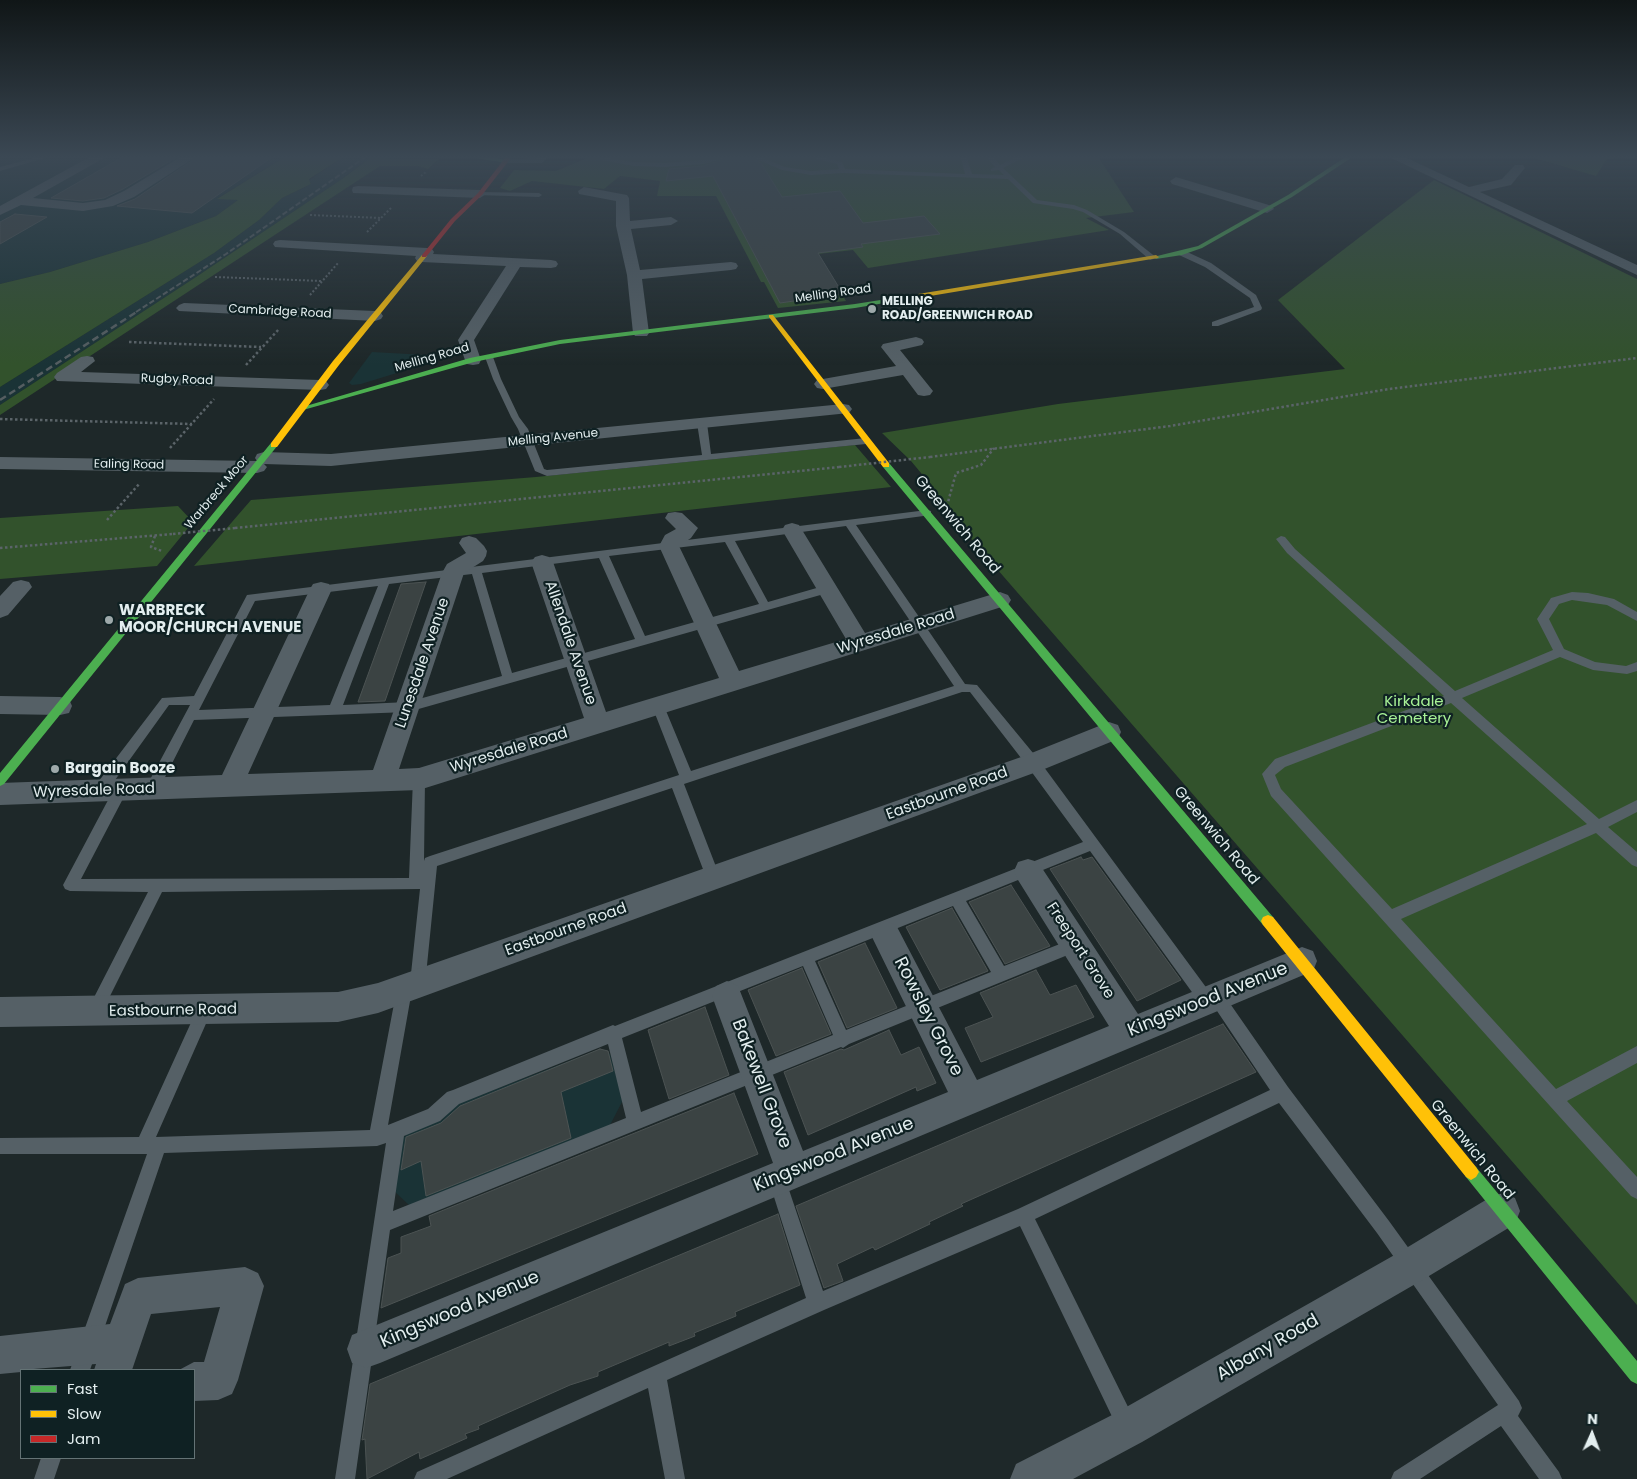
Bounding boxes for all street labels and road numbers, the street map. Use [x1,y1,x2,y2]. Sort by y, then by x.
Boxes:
street label: Melling Road [794,282,872,306]
street label: Cambridge Road [228,302,332,322]
street label: Melling Road [393,340,471,376]
street label: Rugby Road [141,372,213,388]
street label: Melling Avenue [507,426,599,450]
street label: Warbreck Moor [182,453,252,533]
street label: Ealing Road [94,457,164,473]
street label: Greenwich Road [911,472,1003,578]
street label: Allendale Avenue [540,579,600,707]
street label: Lunesdale Avenue [392,596,454,730]
street label: Wyresdale Road [835,606,957,658]
street label: Wyresdale Road [448,725,570,777]
street label: Eastbourne Road [884,764,1010,824]
street label: Wyresdale Road [33,780,155,802]
street label: Greenwich Road [1170,783,1262,889]
street label: Freeport Grove [1042,899,1118,1003]
street label: Eastbourne Road [503,900,629,960]
street label: Rowsley Grove [889,954,967,1080]
street label: Kingswood Avenue [1125,958,1291,1042]
street label: Eastbourne Road [109,1001,237,1021]
street label: Bakewell Grove [726,1016,796,1152]
street label: Greenwich Road [1426,1096,1518,1204]
street label: Kingswood Avenue [751,1113,917,1197]
street label: Kingswood Avenue [377,1267,543,1353]
street label: Albany Road [1213,1310,1323,1386]

